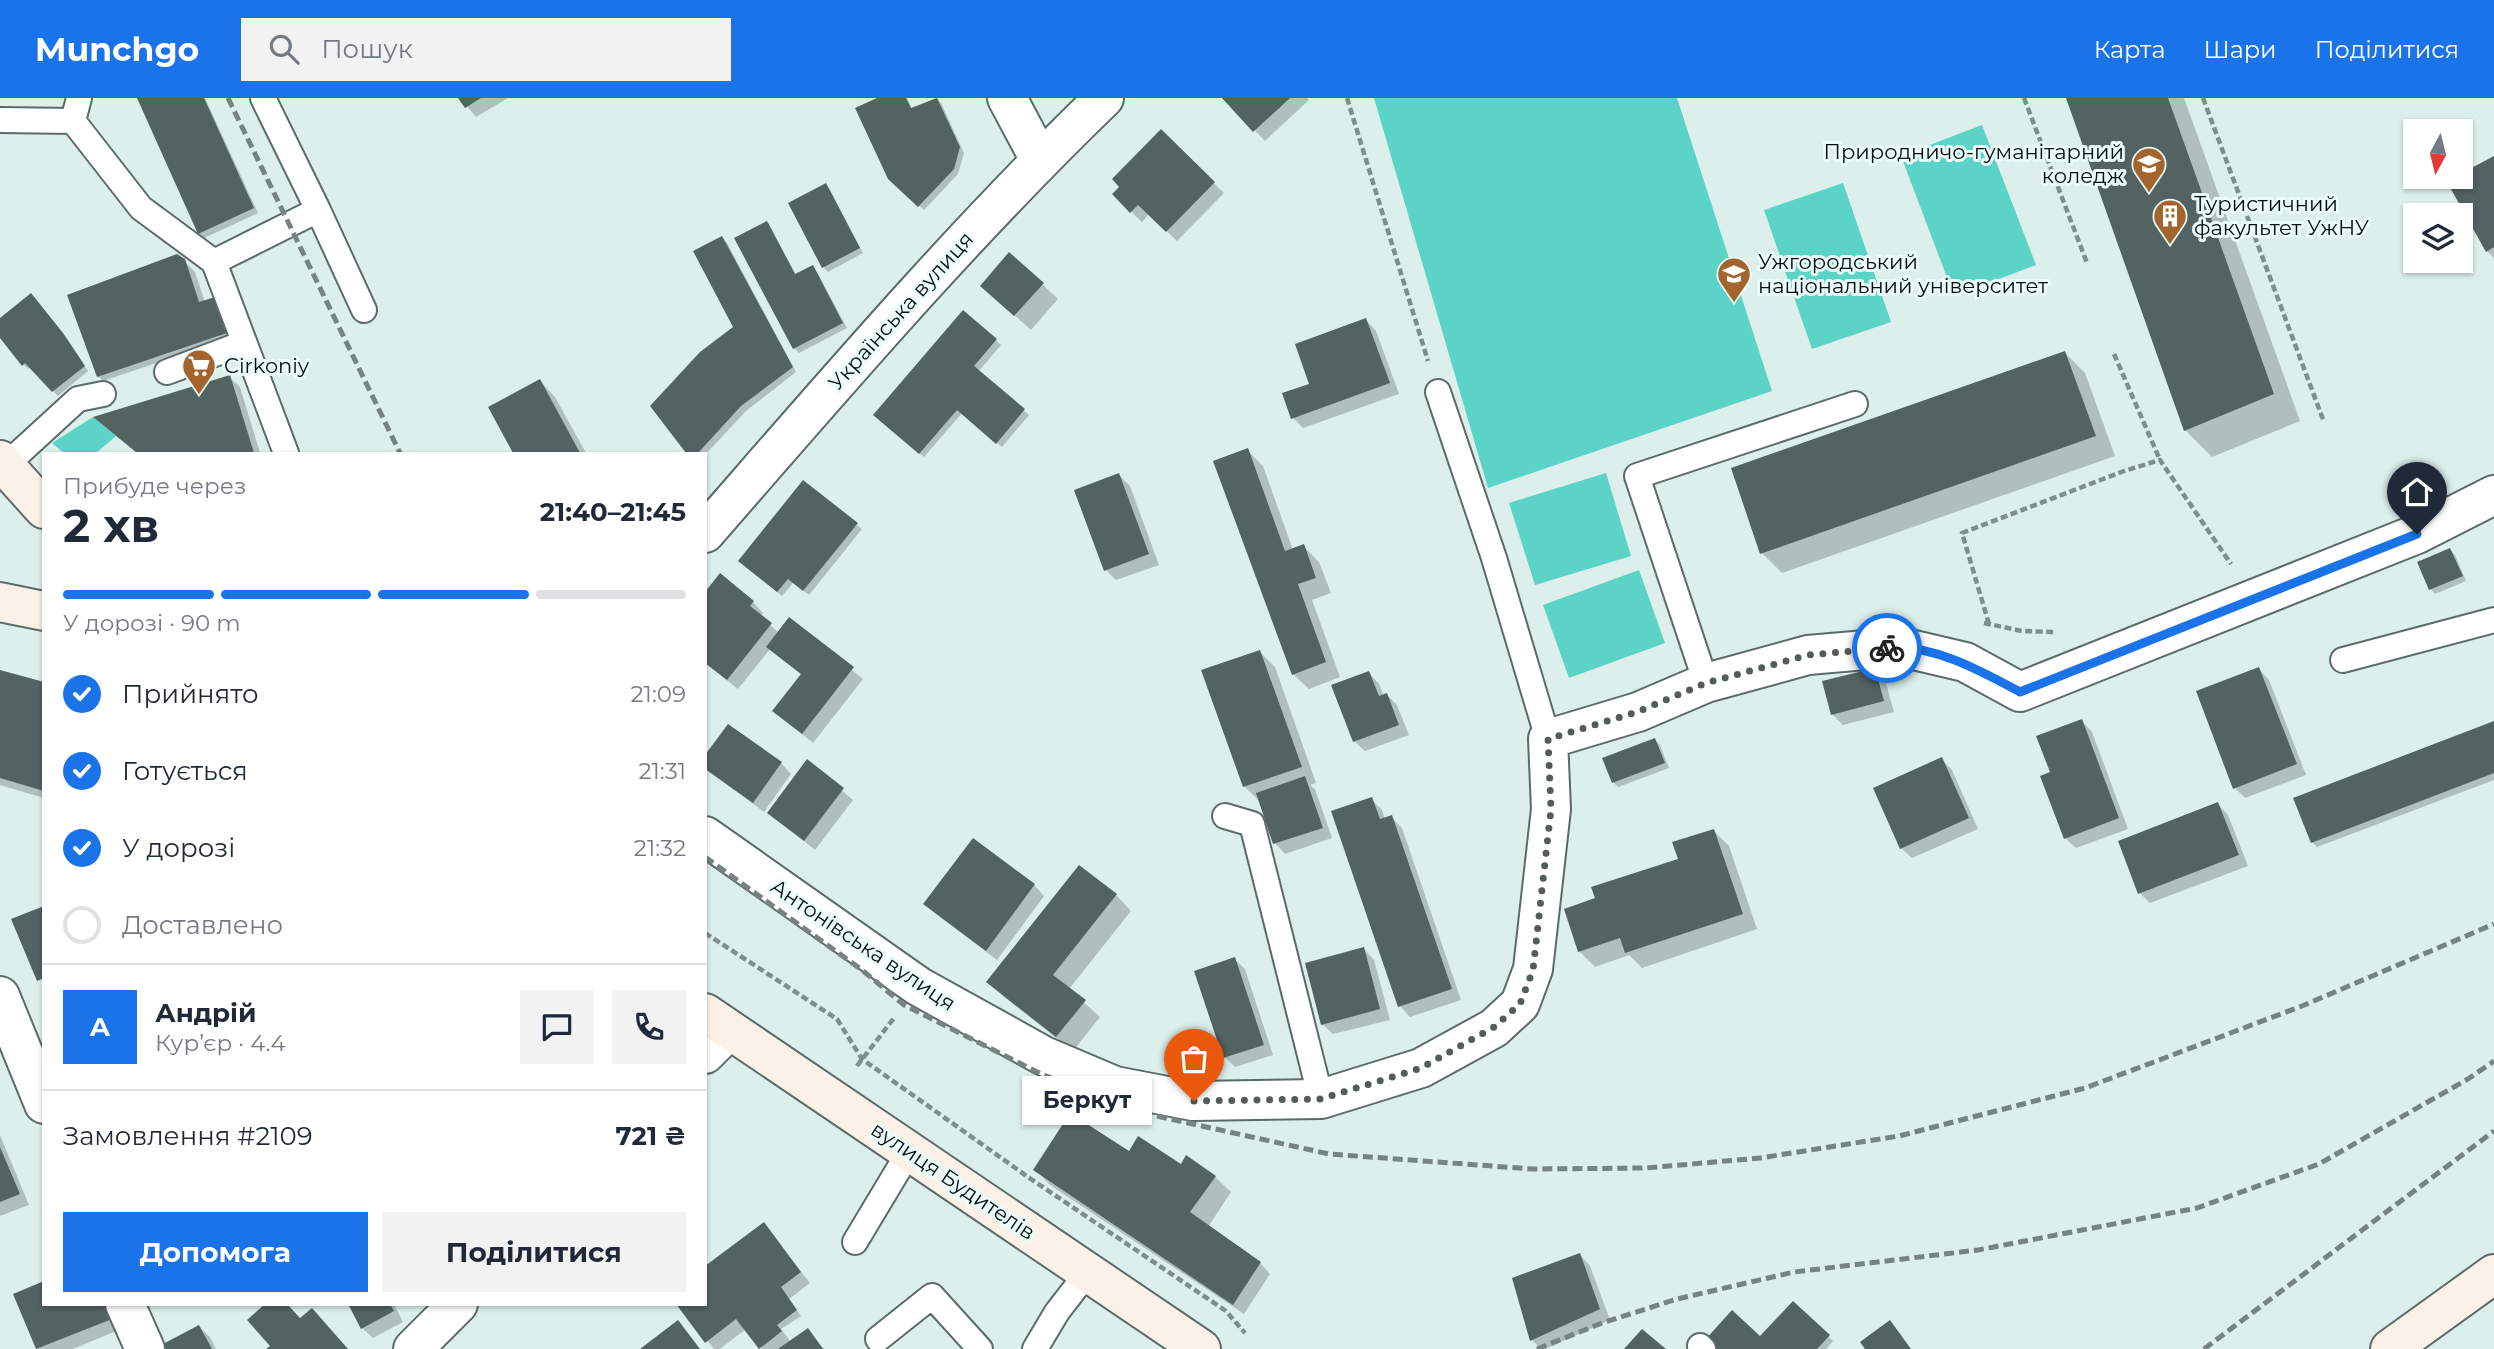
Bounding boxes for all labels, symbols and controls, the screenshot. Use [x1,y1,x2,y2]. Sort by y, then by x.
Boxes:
search box [241,18,731,81]
text: Munchgo [35,29,199,69]
icon: search [265,30,303,68]
text: Пошук [321,33,413,65]
text: Карта [2094,35,2165,64]
text: Шари [2203,35,2277,64]
text: Поділитися [2315,35,2459,64]
north arrow [2403,119,2473,189]
map controls [2403,119,2473,273]
place label: Природничо-гуманітарний коледж [1824,139,2124,188]
school or university icon: Природничо-гуманітарний коледж [2130,145,2168,194]
place label: Туристичний факультет УжНУ [2194,191,2370,240]
building icon: Туристичний факультет УжНУ [2151,197,2189,246]
button: layers [2403,203,2473,273]
street label: Українська вулиця [823,226,978,395]
place label: Ужгородський національний університет [1758,249,2048,298]
school or university icon: Ужгородський національний університет [1715,255,1753,304]
supermarket icon: Cirkoniy [180,347,218,396]
place label: Cirkoniy [224,353,310,378]
pin [2387,462,2447,534]
text: Прибуде через [63,472,246,500]
icon: home [2398,473,2436,511]
text: 21:40–21:45 [540,496,686,528]
text: 2 хв [63,497,159,554]
text: У дорозі · 90 m [63,609,241,637]
courier [1852,613,1922,683]
icon: bike [1868,629,1906,667]
icon: check [63,675,101,713]
text: Прийнято [122,678,259,710]
text: 21:09 [631,680,686,708]
icon: check [63,752,101,790]
text: Готується [122,755,248,787]
text: 21:31 [638,757,686,785]
icon: check [63,829,101,867]
text: У дорозі [122,832,235,864]
text: 21:32 [634,834,686,862]
street label: Антонівська вулиця [766,873,960,1016]
text: Доставлено [122,909,283,941]
button: chat [520,990,594,1064]
button: phone [612,990,686,1064]
text: Андрій [155,997,256,1029]
text: А [90,1011,110,1043]
text: Кур’єр · 4.4 [155,1029,286,1057]
pin [1164,1029,1224,1101]
icon: bag [1175,1040,1213,1078]
callout: Беркут [1023,1076,1152,1126]
text: Беркут [1043,1086,1131,1114]
street label: вулиця Будителів [866,1116,1040,1245]
text: Замовлення #2109 [63,1120,313,1152]
text: 721 ₴ [616,1120,686,1152]
button: Допомога [63,1212,368,1292]
button: Поділитися [382,1212,686,1292]

